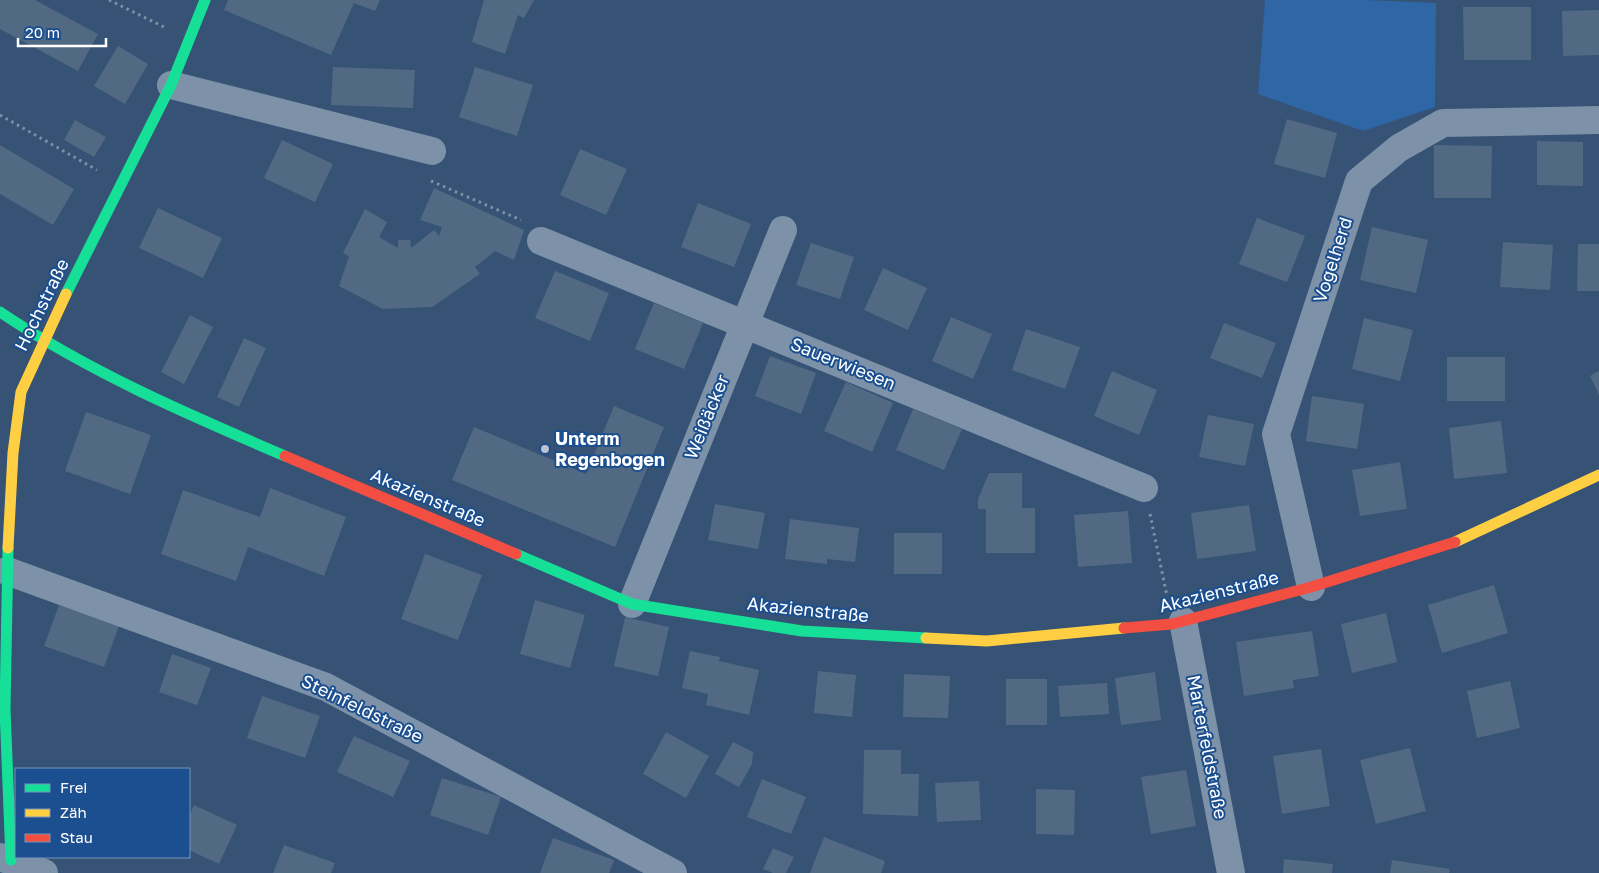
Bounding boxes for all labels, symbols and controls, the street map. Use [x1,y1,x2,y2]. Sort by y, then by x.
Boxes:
scale bar [18,15,105,47]
text: 20 m [25,23,60,41]
street label: Vogelherd [1308,214,1356,305]
street label: Hochstraße [9,255,73,354]
street label: Sauerwiesen [788,332,899,394]
street label: Weißäcker [679,371,733,462]
place label: Unterm Regenbogen [555,427,665,470]
marker: Unterm Regenbogen [539,443,551,455]
street label: Akazienstraße [368,463,489,531]
street label: Akazienstraße [1157,566,1281,617]
street label: Akazienstraße [746,592,870,626]
street label: Steinfeldstraße [298,669,427,747]
street label: Marterfeldstraße [1183,673,1233,821]
legend [15,768,190,858]
text: Frei [60,778,87,796]
text: Zäh [60,803,87,821]
text: Stau [60,828,93,846]

